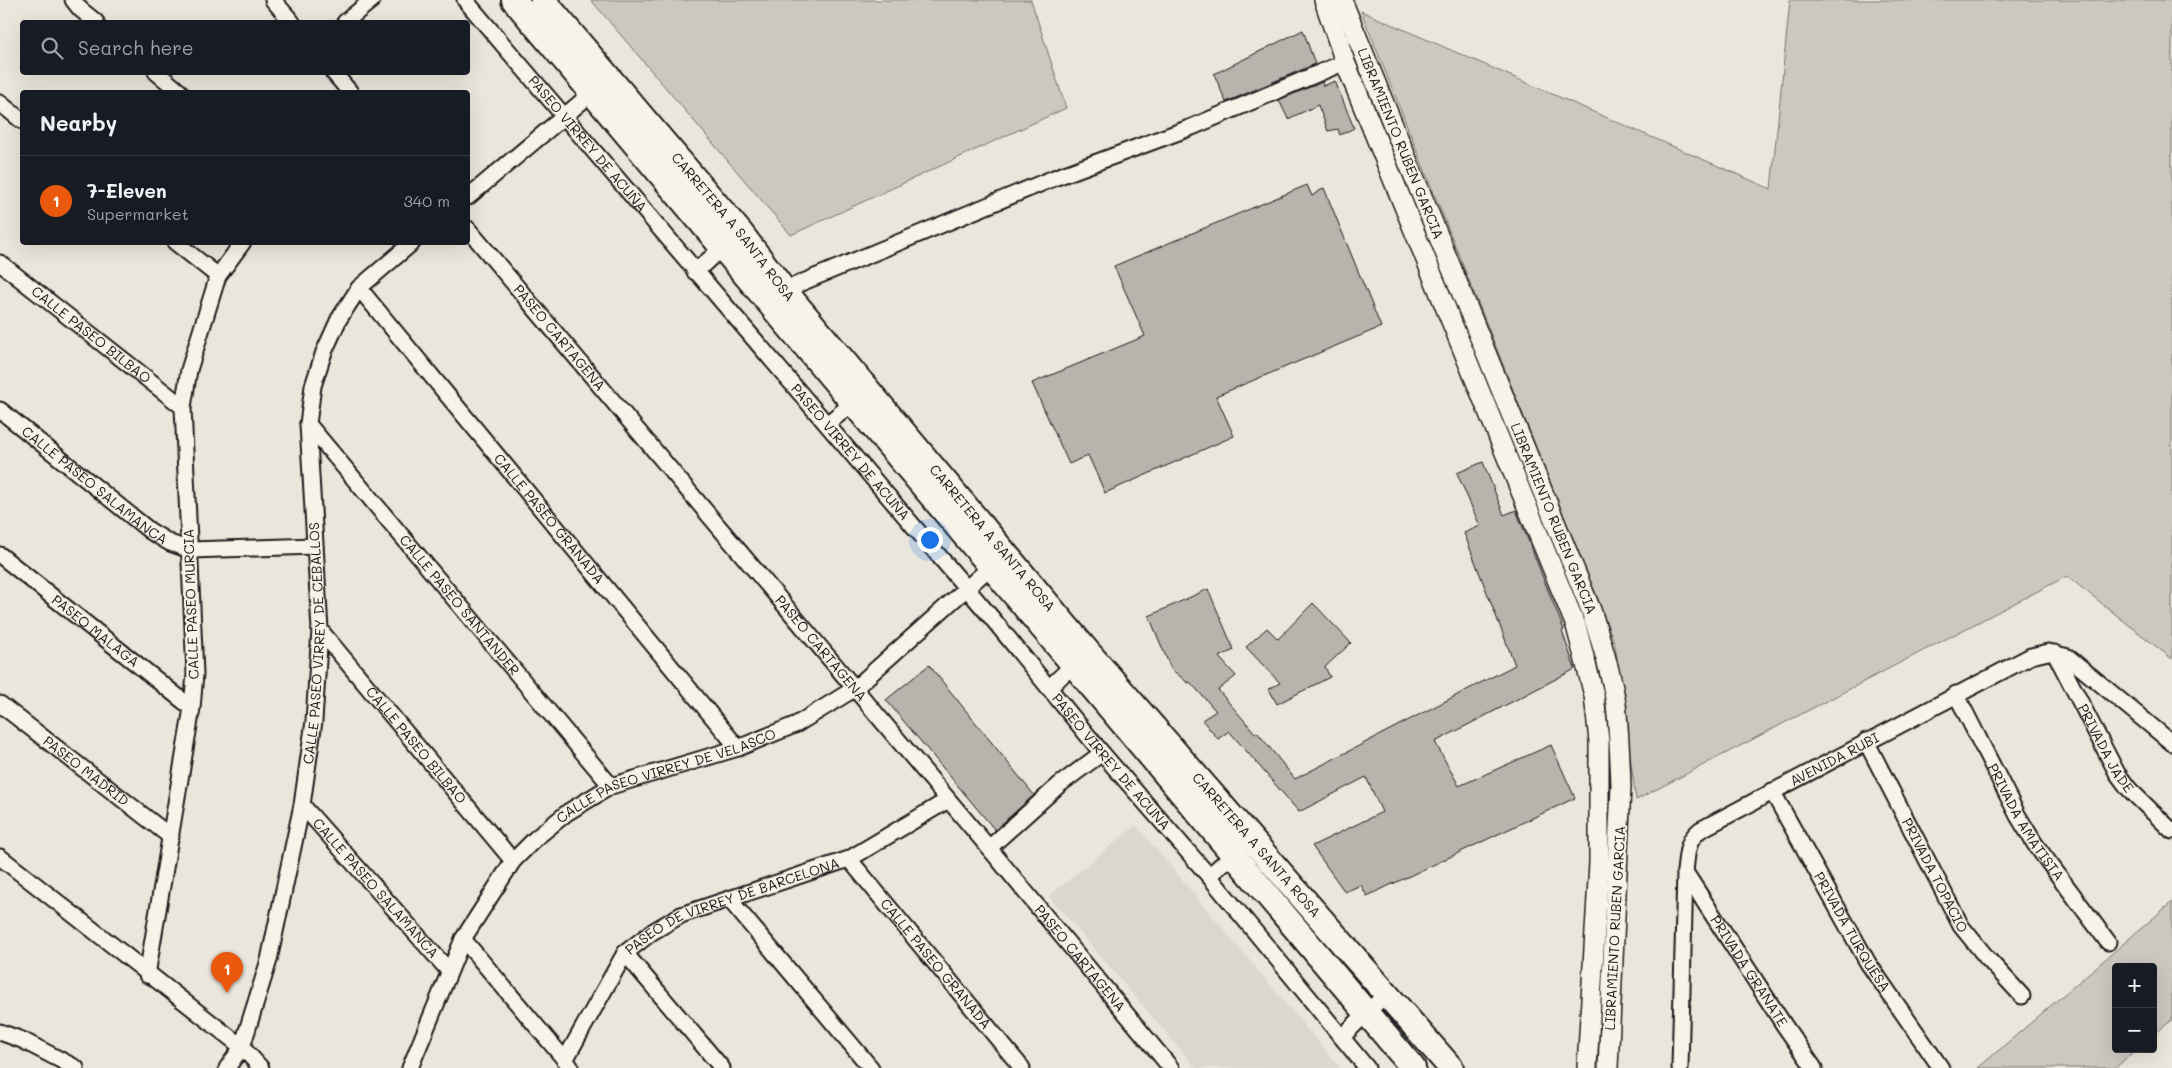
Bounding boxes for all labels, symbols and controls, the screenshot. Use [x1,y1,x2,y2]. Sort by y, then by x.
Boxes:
search box [20,20,470,75]
icon: search [38,34,66,62]
text: Search here [78,35,194,60]
street label: LIBRAMIENTO RUBEN GARCIA [1354,45,1449,242]
street label: PASEO VIRREY DE ACUÑA [524,71,652,216]
text: Nearby [40,109,117,136]
street label: CARRETERA A SANTA ROSA [667,148,799,305]
text: 7-Eleven [87,178,167,203]
text: 1 [52,190,60,211]
text: 340 m [403,190,450,211]
text: Supermarket [87,203,189,224]
street label: PASEO CARTAGENA [510,280,610,394]
street label: CALLE PASEO BILBAO [28,281,155,387]
street label: PASEO VIRREY DE ACUÑA [787,379,914,524]
street label: LIBRAMIENTO RUBEN GARCIA [1507,420,1602,617]
street label: CALLE PASEO SALAMANCA [18,421,171,548]
street label: CALLE PASEO GRANADA [490,449,609,588]
street label: CARRETERA A SANTA ROSA [925,460,1060,615]
street label: CALLE PASEO VIRREY DE CEBALLOS [298,522,329,765]
your location [917,527,943,553]
street label: CALLE PASEO MURCIA [178,528,203,680]
street label: CALLE PASEO SANTANDER [395,530,524,679]
street label: PASEO MALAGA [48,590,143,671]
street label: PASEO CARTAGENA [771,591,871,705]
street label: CALLE PASEO BILBAO [362,682,471,807]
street label: PASEO VIRREY DE ACUÑA [1048,689,1175,834]
street label: PRIVADA JADE [2074,700,2139,796]
street label: CALLE PASEO VIRREY DE VELASCO [552,724,779,827]
street label: AVENIDA RUBI [1786,728,1882,790]
street label: PASEO MADRID [40,731,133,810]
street label: PRIVADA AMATISTA [1984,760,2069,884]
street label: CARRETERA A SANTA ROSA [1188,768,1325,921]
street label: CALLE PASEO SALAMANCA [309,814,443,962]
street label: PRIVADA TOPACIO [1898,814,1973,937]
street label: LIBRAMIENTO RUBEN GARCIA [1600,825,1629,1031]
street label: PASEO DE VIRREY DE BARCELONA [621,853,842,959]
street label: PRIVADA TURQUESA [1810,868,1895,995]
street label: CALLE PASEO GRANADA [876,894,996,1033]
street label: PASEO CARTAGENA [1031,900,1130,1015]
street label: PRIVADA GRANATE [1706,911,1793,1030]
pin: 1 [211,952,243,993]
map controls [2112,963,2157,1053]
button: + [2112,963,2157,1008]
button: − [2112,1008,2157,1053]

